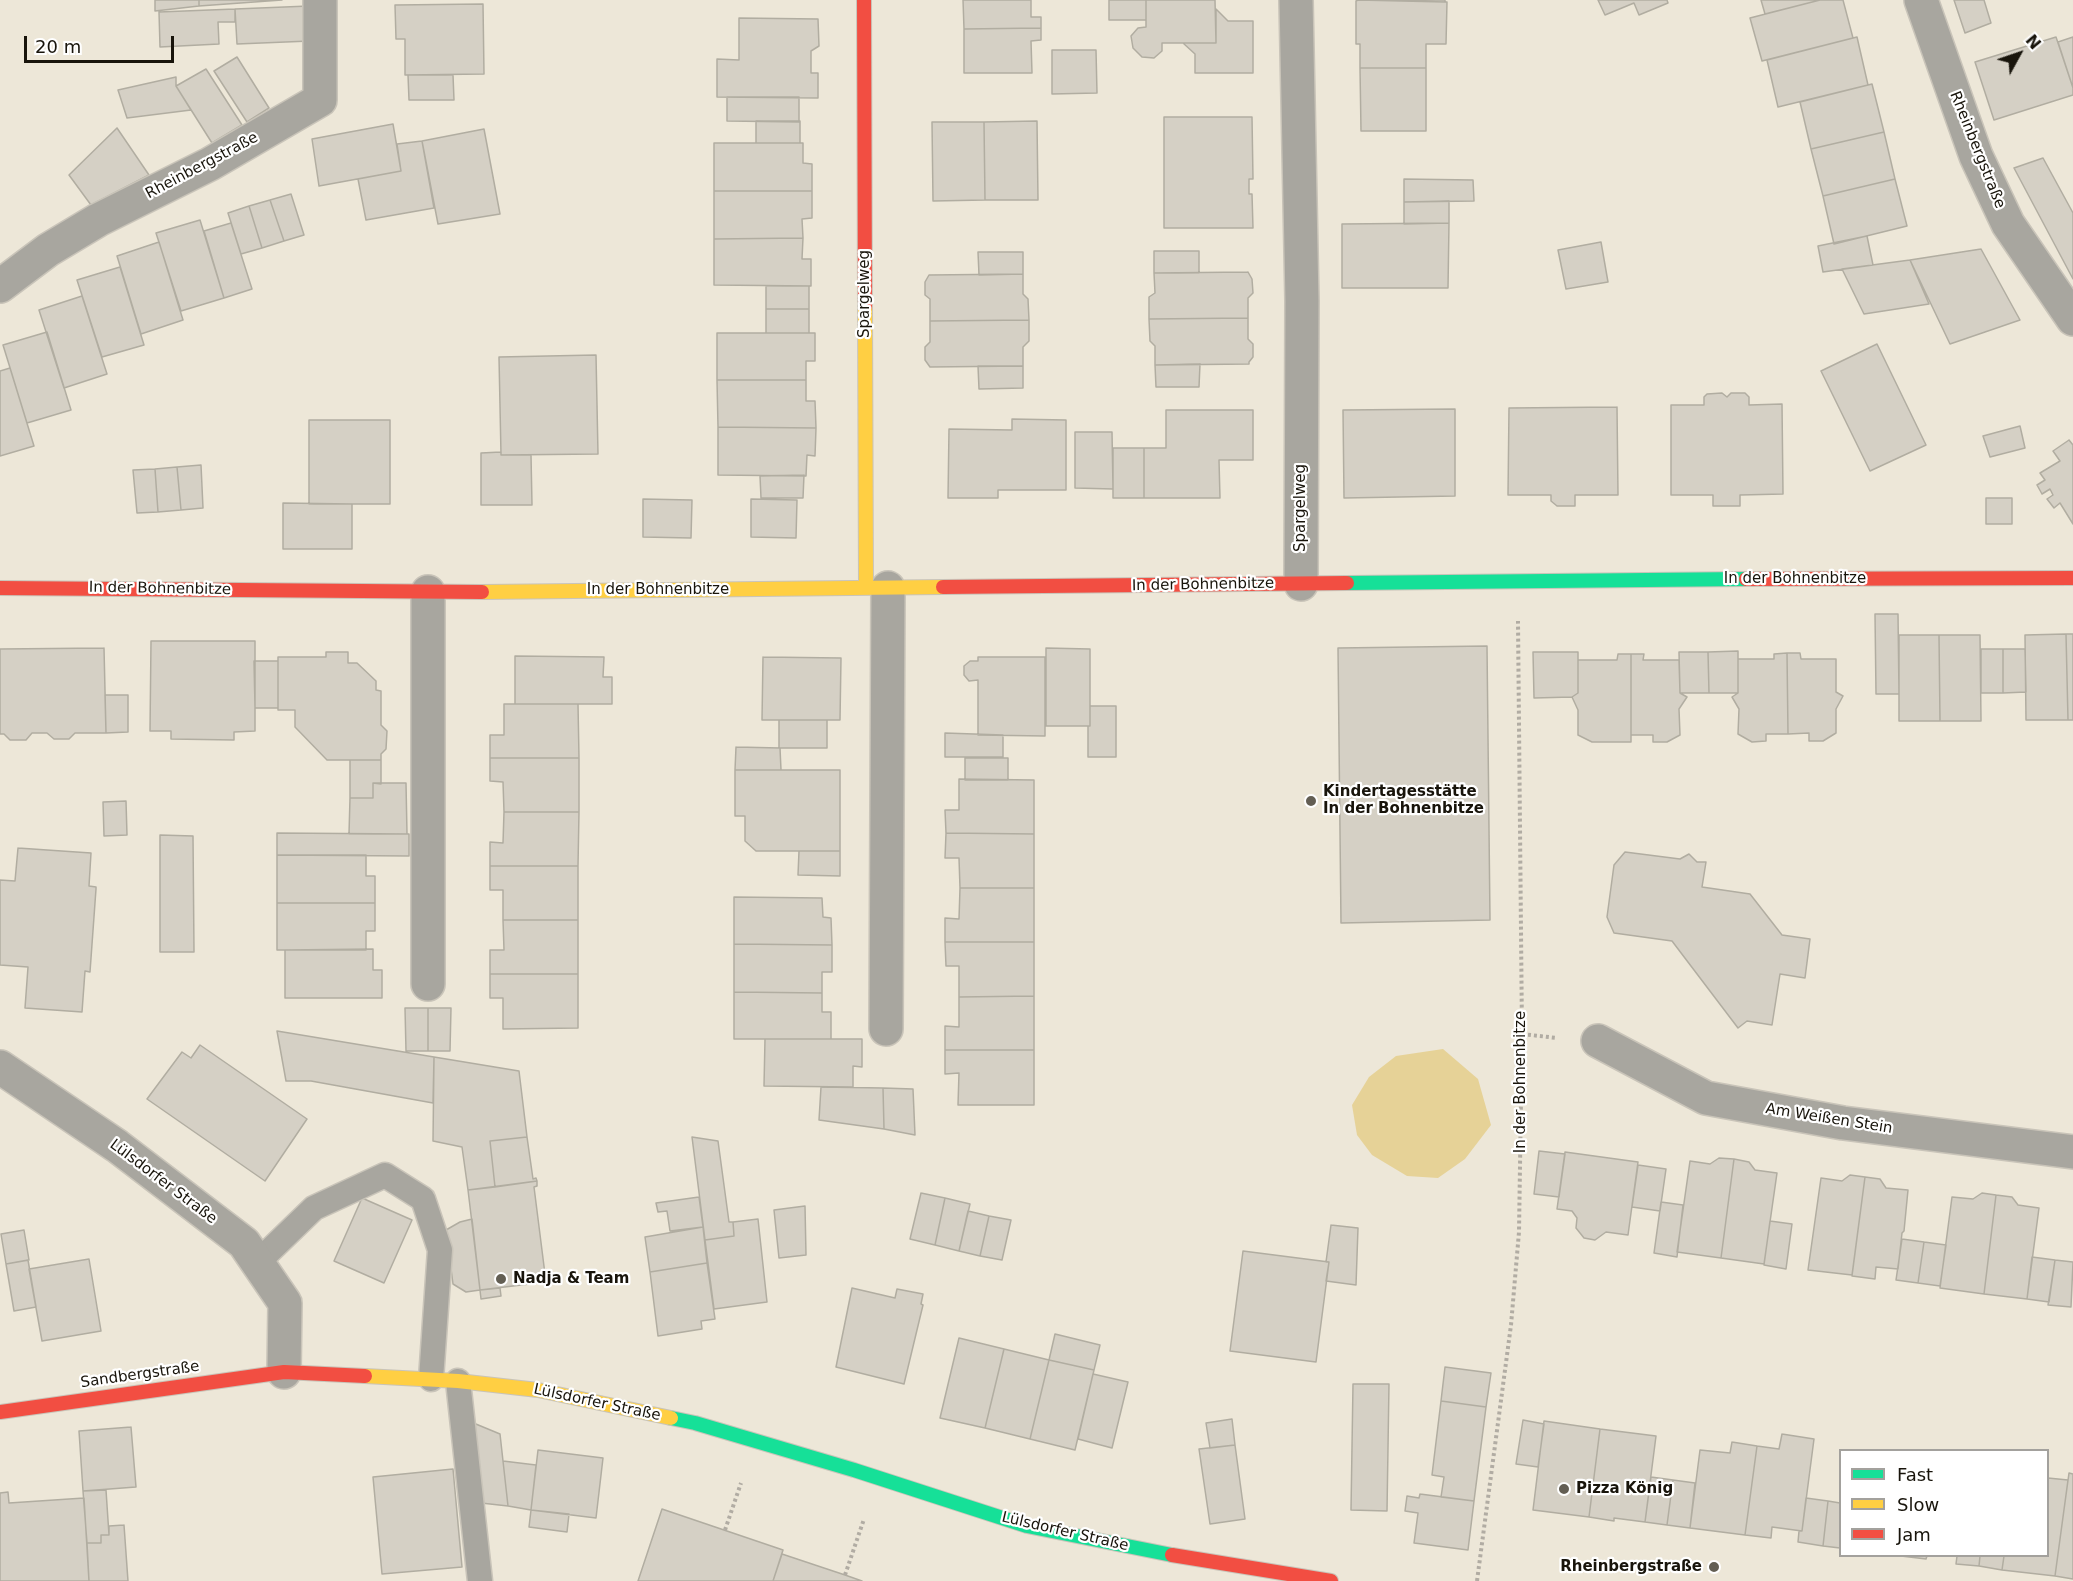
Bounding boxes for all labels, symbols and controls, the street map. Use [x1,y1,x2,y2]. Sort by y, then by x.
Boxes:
scale bar [27,24,177,62]
north arrow [1989,24,2049,84]
text: N [2022,31,2045,53]
text: 20 m [35,36,81,57]
street label: Rheinbergstraße [1945,89,2009,211]
street label: Rheinbergstraße [143,129,261,203]
street label: Spargelweg [856,250,874,338]
street label: Spargelweg [1292,464,1310,552]
street label: In der Bohnenbitze [1724,570,1866,588]
street label: In der Bohnenbitze [1132,575,1274,595]
street label: In der Bohnenbitze [89,579,231,599]
street label: In der Bohnenbitze [587,581,729,599]
place label: Kindertagesstätte In der Bohnenbitze [1323,783,1484,818]
marker: Kindertagesstätte In der Bohnenbitze [1304,794,1318,808]
street label: In der Bohnenbitze [1512,1011,1530,1153]
street label: Am Weißen Stein [1764,1100,1894,1138]
street label: Lülsdorfer Straße [106,1136,220,1228]
place label: Nadja & Team [513,1270,629,1288]
marker: Nadja & Team [494,1272,508,1286]
street label: Sandbergstraße [80,1358,200,1392]
street label: Lülsdorfer Straße [532,1381,662,1425]
legend [1839,1449,2049,1557]
text: Fast [1897,1464,1933,1485]
place label: Pizza König [1576,1480,1673,1498]
marker: Pizza König [1557,1482,1571,1496]
text: Slow [1897,1494,1939,1515]
street label: Lülsdorfer Straße [1000,1509,1130,1555]
text: Jam [1897,1524,1931,1545]
place label: Rheinbergstraße [1560,1558,1702,1576]
marker: Rheinbergstraße [1707,1560,1721,1574]

